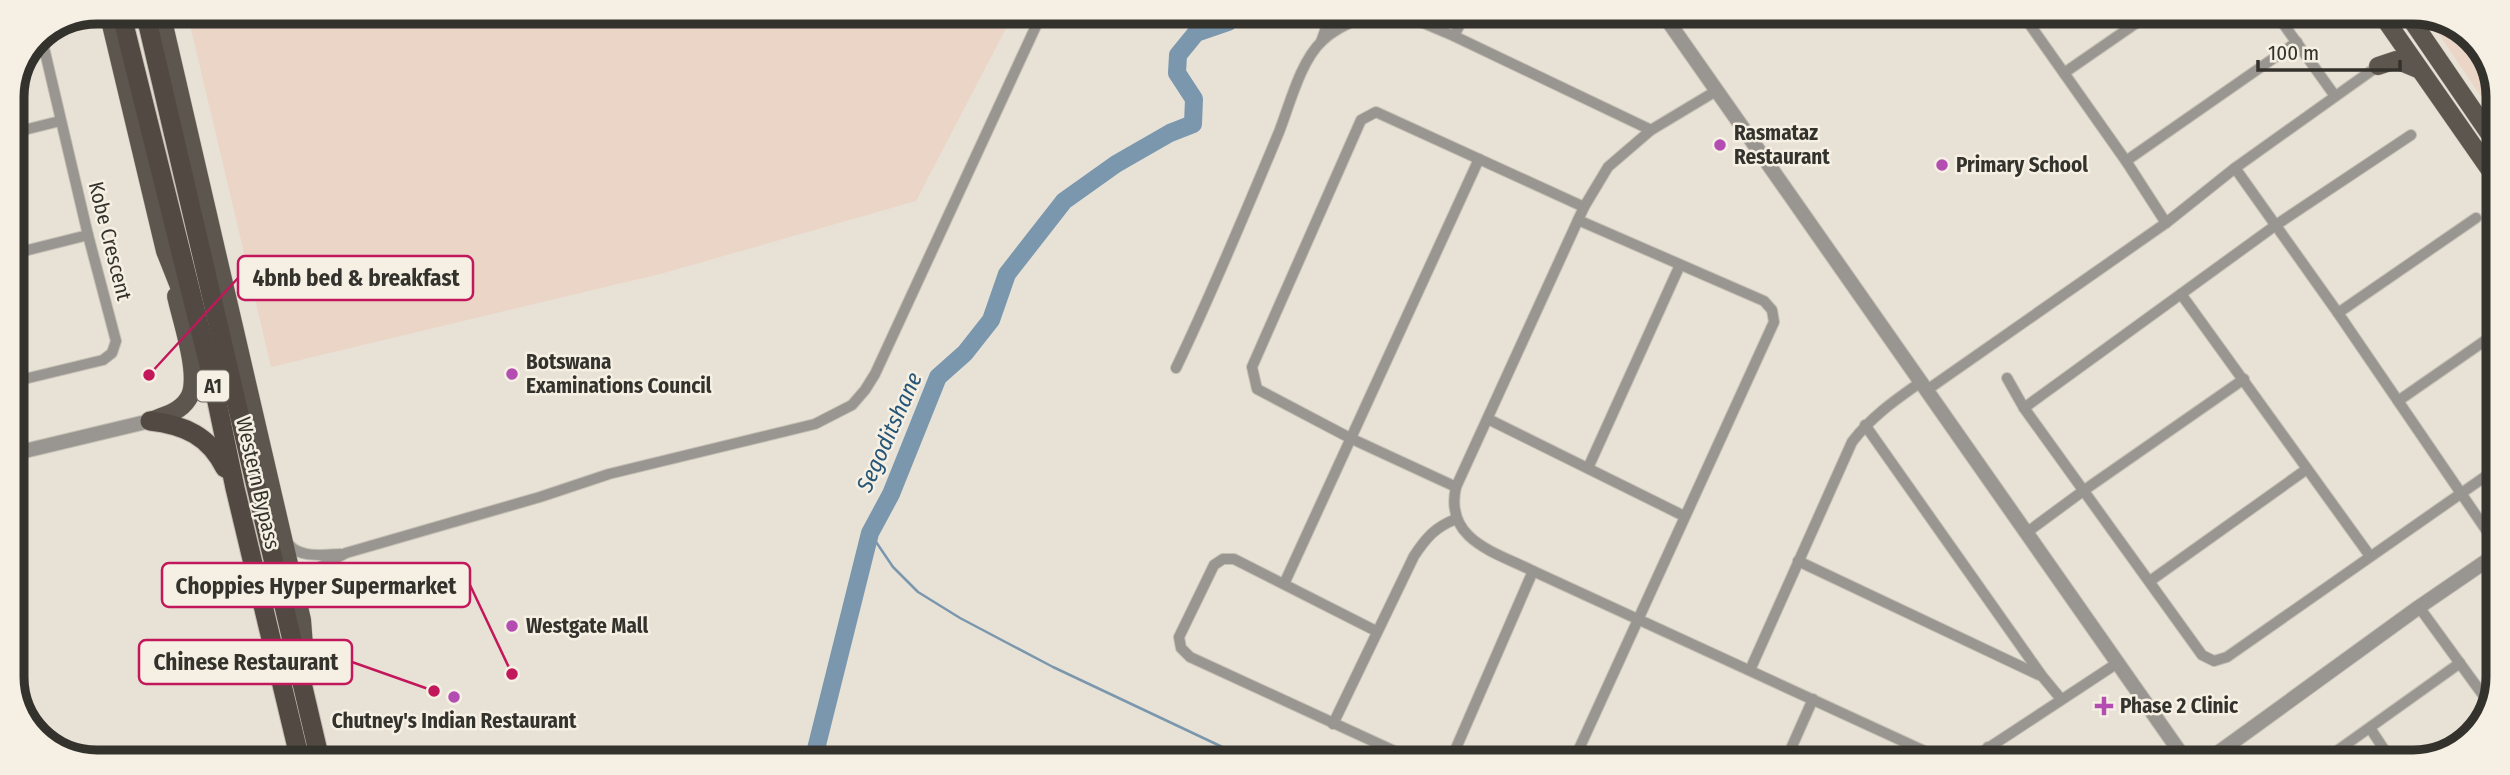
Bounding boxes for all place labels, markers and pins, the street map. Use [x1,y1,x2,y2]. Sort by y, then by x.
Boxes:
place label: Rasmataz Restaurant [1734,120,1830,170]
marker: Rasmataz Restaurant [1712,137,1728,153]
place label: Primary School [1956,152,2088,178]
marker: Primary School [1934,157,1950,173]
callout: 4bnb bed & breakfast [238,256,473,300]
place label: Botswana Examinations Council [526,349,712,399]
marker: Botswana Examinations Council [504,366,520,382]
callout: Choppies Hyper Supermarket [162,563,470,607]
place label: Westgate Mall [526,613,648,639]
marker: Westgate Mall [504,618,520,634]
callout: Chinese Restaurant [139,640,352,684]
marker: Chutney's Indian Restaurant [446,689,462,705]
place label: Phase 2 Clinic [2120,693,2239,719]
marker: Phase 2 Clinic [2094,696,2114,716]
place label: Chutney's Indian Restaurant [332,708,577,734]

